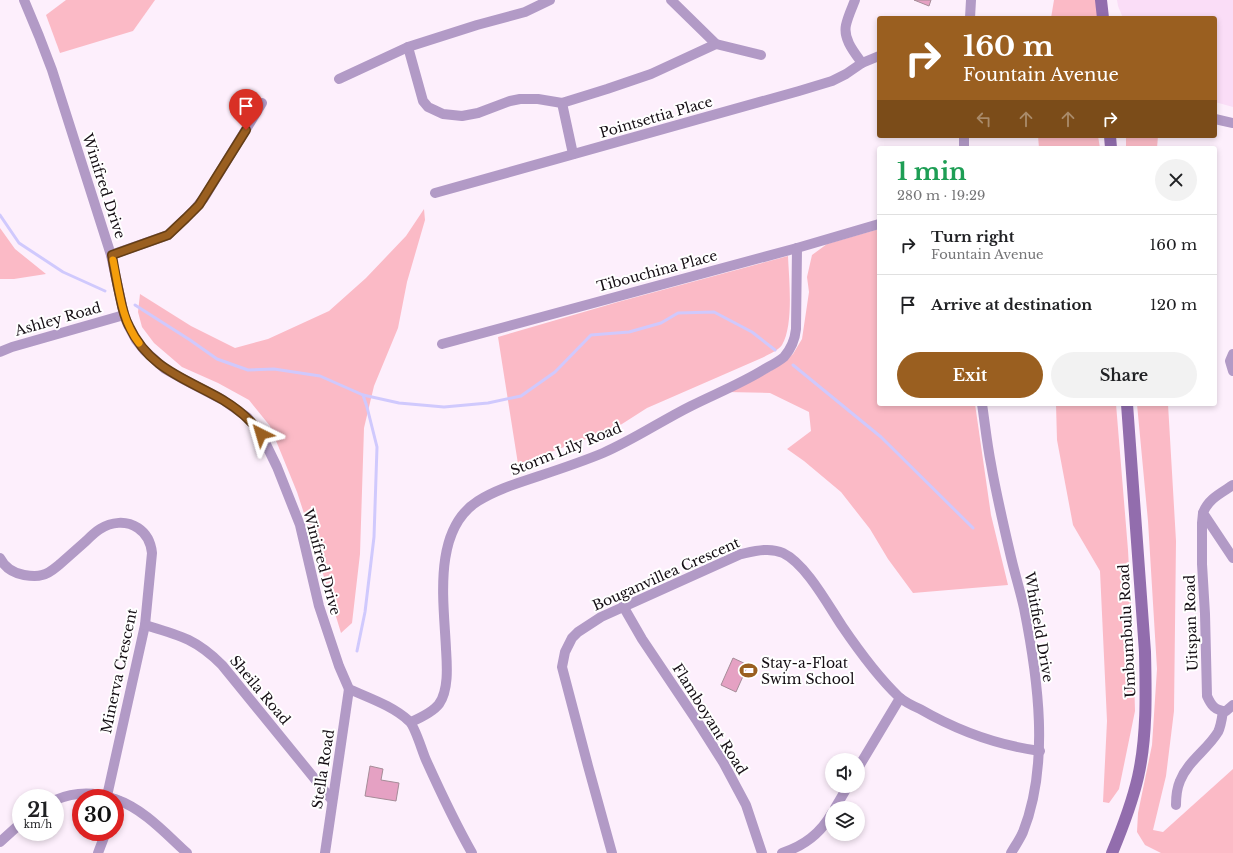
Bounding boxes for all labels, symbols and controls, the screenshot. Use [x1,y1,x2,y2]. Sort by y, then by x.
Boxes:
text: 160 m [963,29,1054,64]
icon: right [897,32,949,84]
text: Fountain Avenue [963,64,1119,86]
pin [229,89,263,130]
street label: Pointsettia Place [597,92,715,142]
icon: arrive [235,95,257,117]
icon: left [973,108,995,130]
icon: ahead [1015,108,1037,130]
icon: ahead [1057,108,1079,130]
icon: right [1099,108,1121,130]
street label: Winifred Drive [78,130,129,241]
text: 1 min [897,157,967,186]
button: close [1155,159,1197,201]
text: 280 m · 19:29 [897,187,985,204]
text: Turn right [931,227,1014,246]
icon: right [897,234,919,256]
text: 160 m [1150,235,1197,254]
street label: Tibouchina Place [595,246,719,296]
text: Fountain Avenue [931,246,1044,263]
icon: arrive [897,294,919,316]
text: Arrive at destination [931,295,1092,314]
text: 120 m [1150,295,1197,314]
street label: Ashley Road [12,298,104,340]
button: Exit [897,352,1043,398]
button: Share [1051,352,1197,398]
position arrow [240,413,282,455]
street label: Storm Lily Road [508,418,625,480]
street label: Winifred Drive [299,506,345,617]
street label: Bouganvillea Crescent [590,533,743,615]
street label: Umbumbulu Road [1114,563,1139,698]
street label: Whitfield Drive [1020,570,1058,684]
street label: Uitspan Road [1180,574,1202,672]
street label: Minerva Crescent [97,606,141,735]
street label: Sheila Road [226,652,295,729]
place label: Stay-a-Float Swim School [761,654,855,688]
street label: Flamboyant Road [669,660,752,778]
sports icon: Stay-a-Float Swim School [738,661,758,681]
street label: Stella Road [308,727,338,810]
map controls [825,753,865,841]
button: sound [825,753,865,793]
speed limit sign: 30 [72,789,124,841]
text: 21 [27,798,49,822]
button: layers [825,801,865,841]
text: km/h [24,818,52,831]

